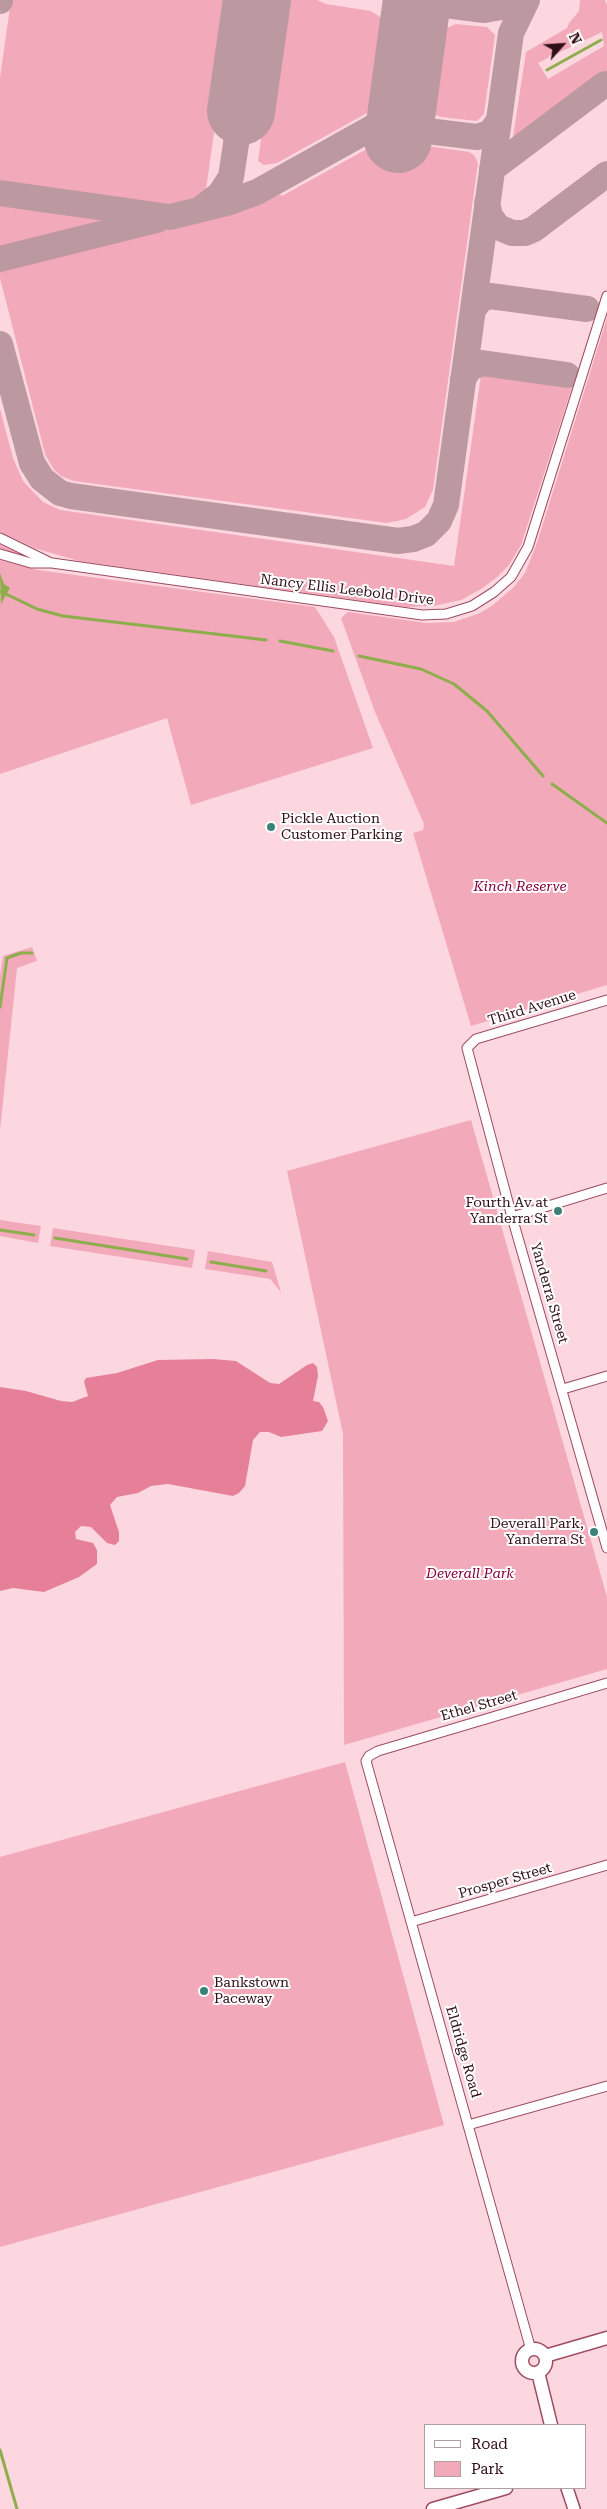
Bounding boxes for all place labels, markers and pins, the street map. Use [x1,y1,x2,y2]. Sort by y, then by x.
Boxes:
place label: Pickle Auction Customer Parking [281,811,402,844]
marker: Pickle Auction Customer Parking [265,821,277,833]
place label: Fourth Av at Yanderra St [465,1195,548,1228]
marker: Fourth Av at Yanderra St [552,1205,564,1217]
place label: Deverall Park, Yanderra St [490,1516,584,1548]
marker: Deverall Park, Yanderra St [588,1526,600,1538]
place label: Bankstown Paceway [214,1975,289,2008]
marker: Bankstown Paceway [198,1985,210,1997]

